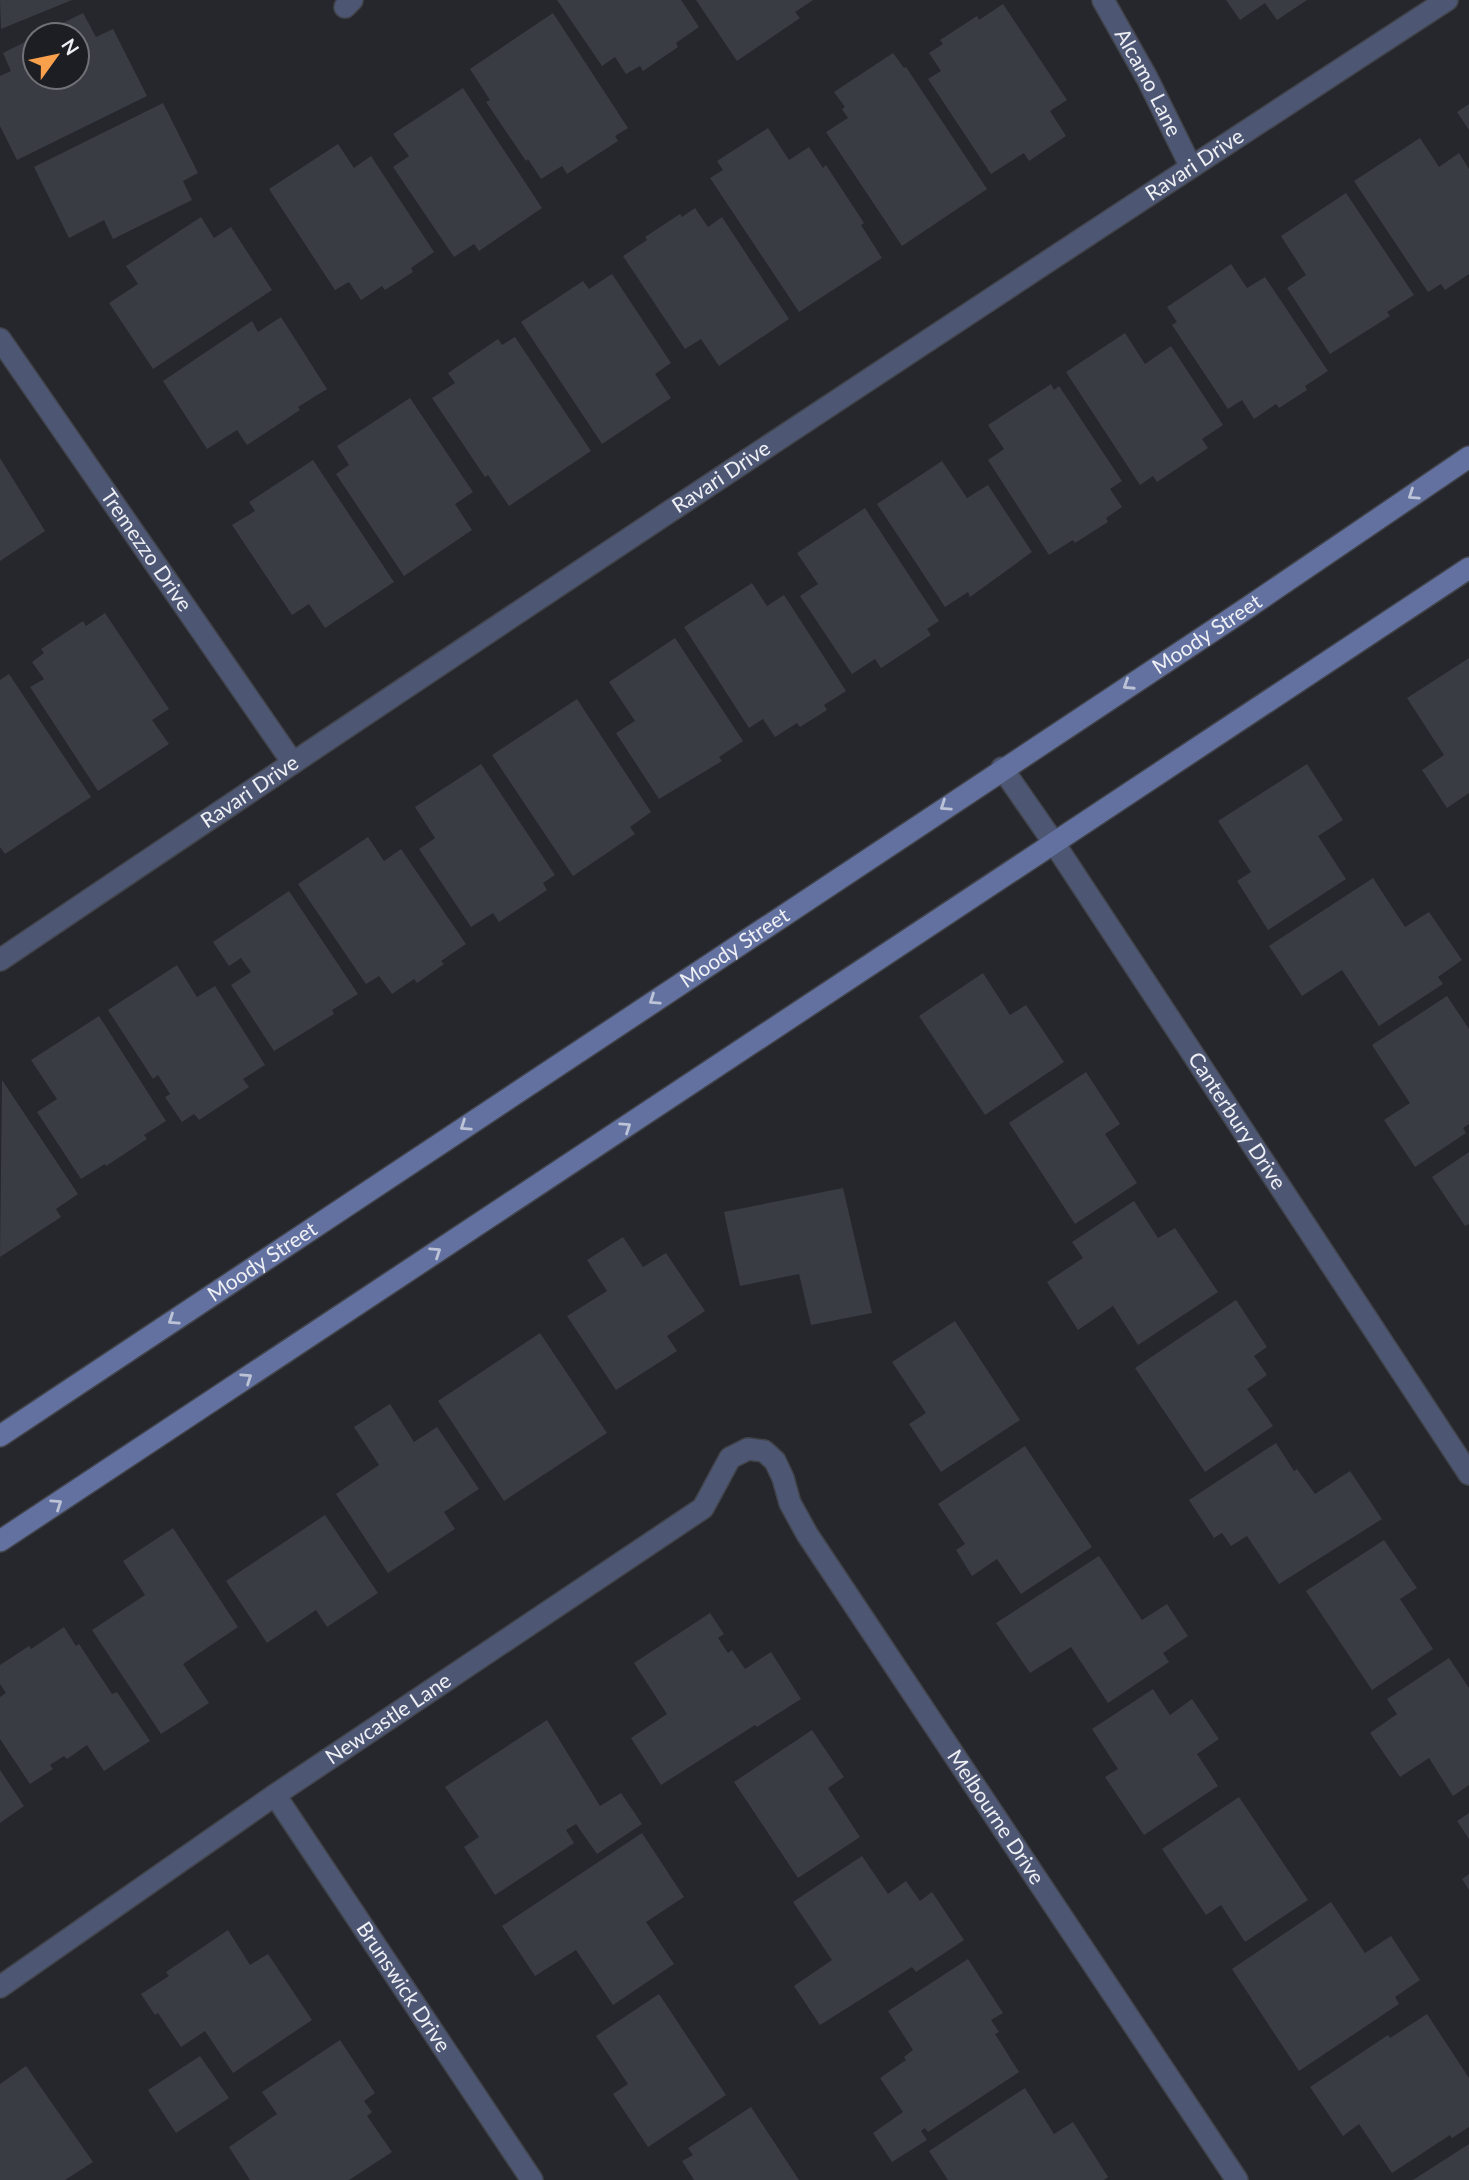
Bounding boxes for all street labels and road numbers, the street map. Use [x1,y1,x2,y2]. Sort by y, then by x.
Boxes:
street label: Alcamo Lane [1111,23,1188,140]
street label: Ravari Drive [1140,122,1248,205]
street label: Ravari Drive [667,434,774,517]
street label: Tremezzo Drive [96,484,198,615]
street label: Moody Street [1147,588,1266,678]
street label: Ravari Drive [195,749,303,832]
street label: Moody Street [675,901,794,992]
street label: Canterbury Drive [1184,1047,1292,1194]
street label: Moody Street [202,1215,321,1306]
street label: Newcastle Lane [320,1667,455,1769]
street label: Melbourne Drive [943,1744,1051,1889]
street label: Brunswick Drive [352,1916,457,2056]

